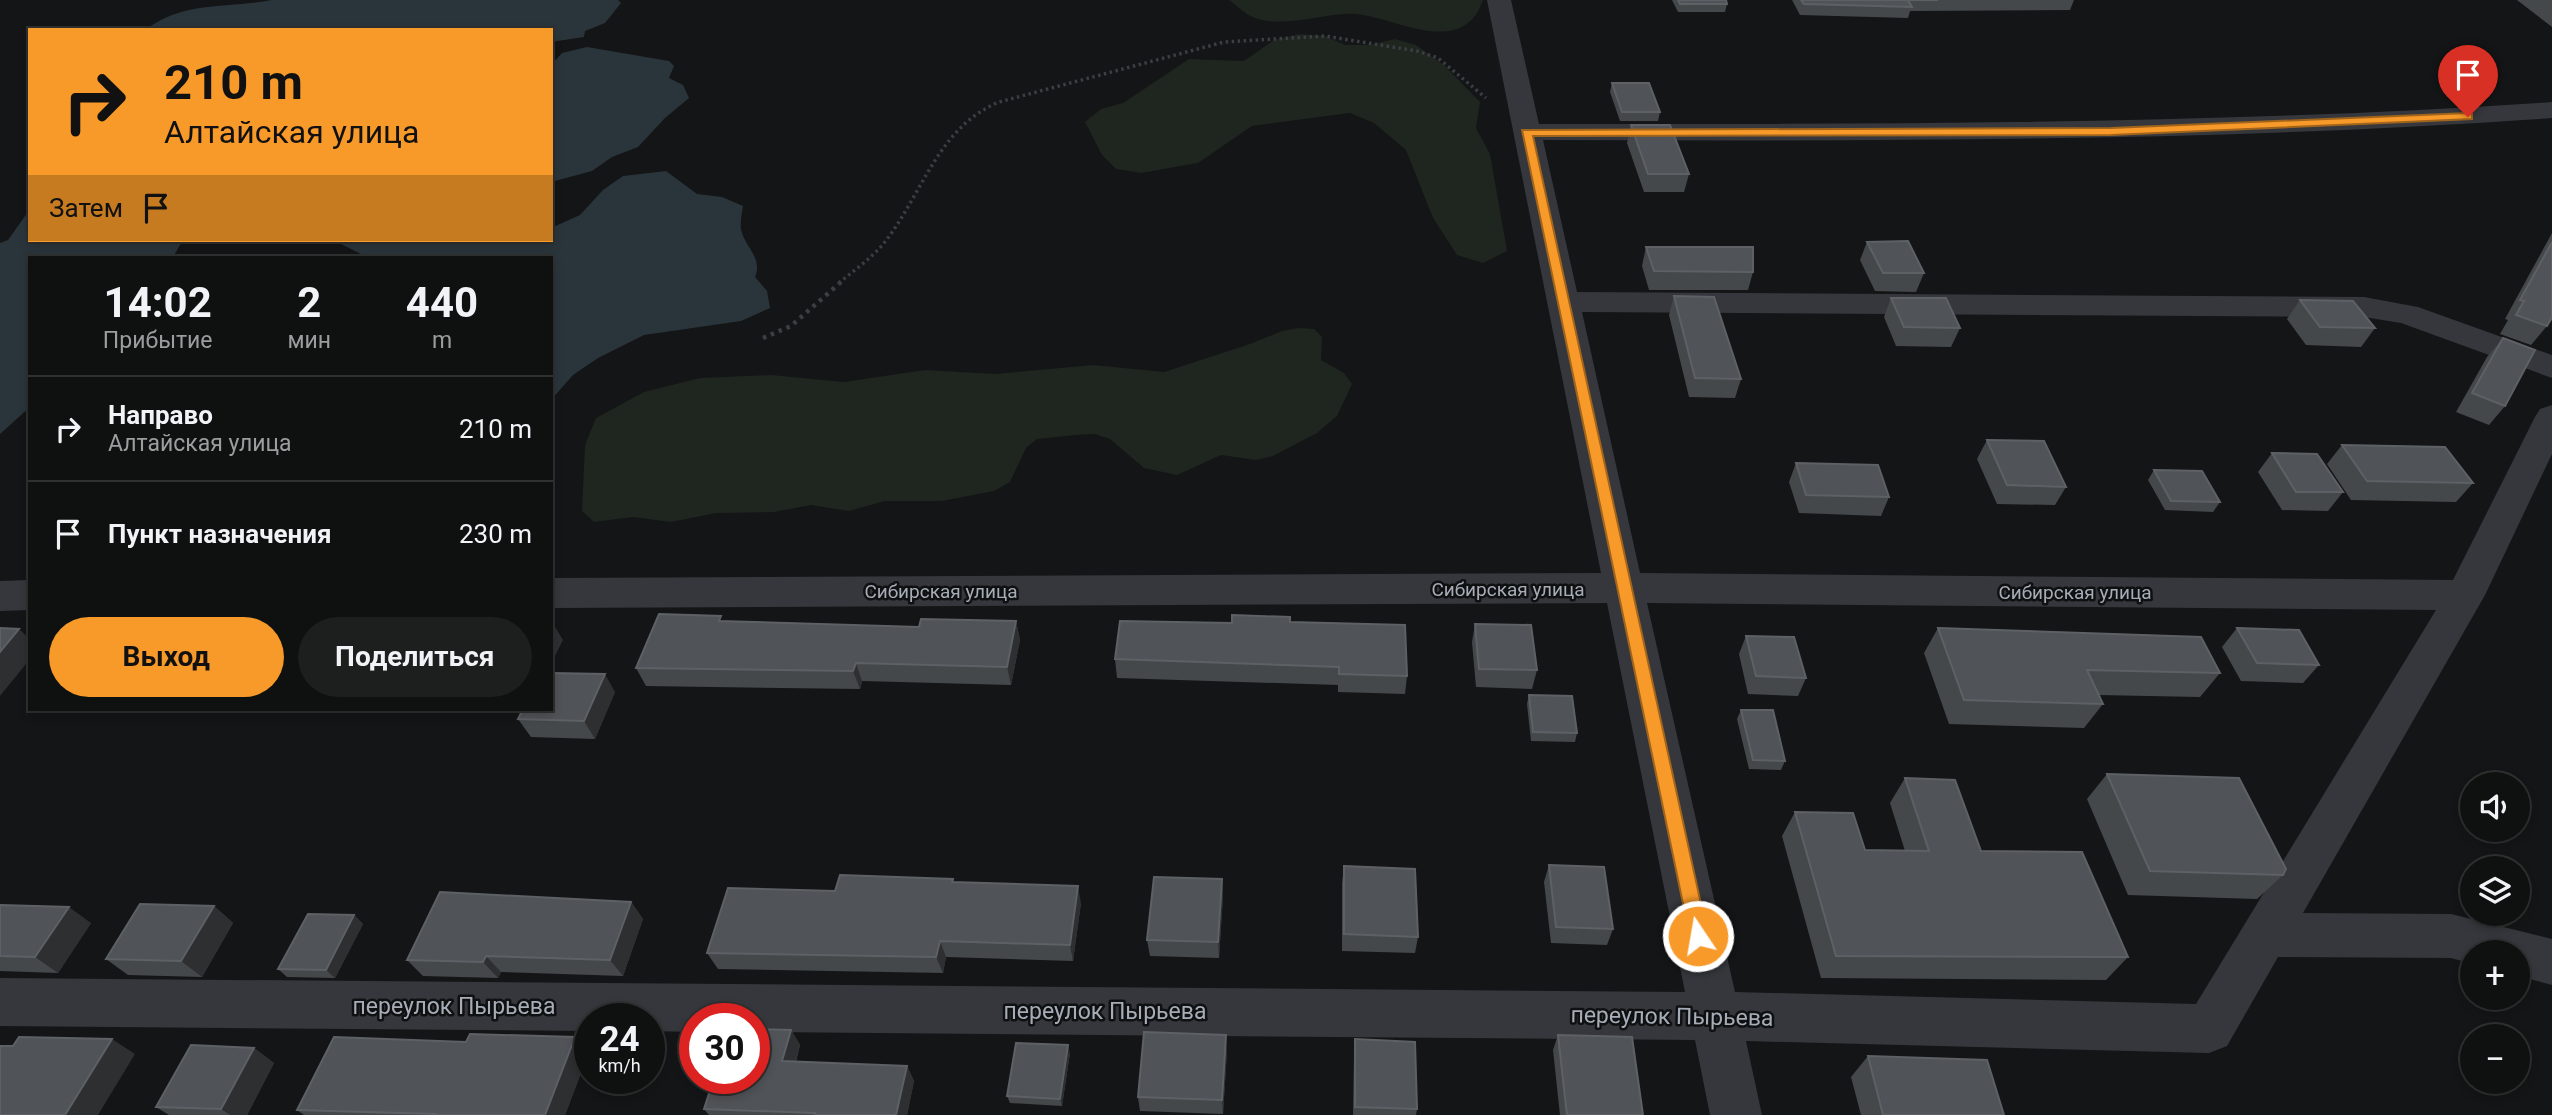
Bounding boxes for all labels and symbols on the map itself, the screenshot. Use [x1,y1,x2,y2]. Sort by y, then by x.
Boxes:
pin [2438,45,2498,117]
street label: Сибирская улица [1431,578,1585,601]
street label: Сибирская улица [864,580,1018,603]
street label: Сибирская улица [1998,581,2152,604]
position arrow [1661,899,1735,973]
street label: переулок Пырьева [353,993,555,1020]
street label: переулок Пырьева [1004,998,1206,1025]
street label: переулок Пырьева [1570,1001,1774,1032]
speed limit sign: 30 [679,1003,770,1094]

